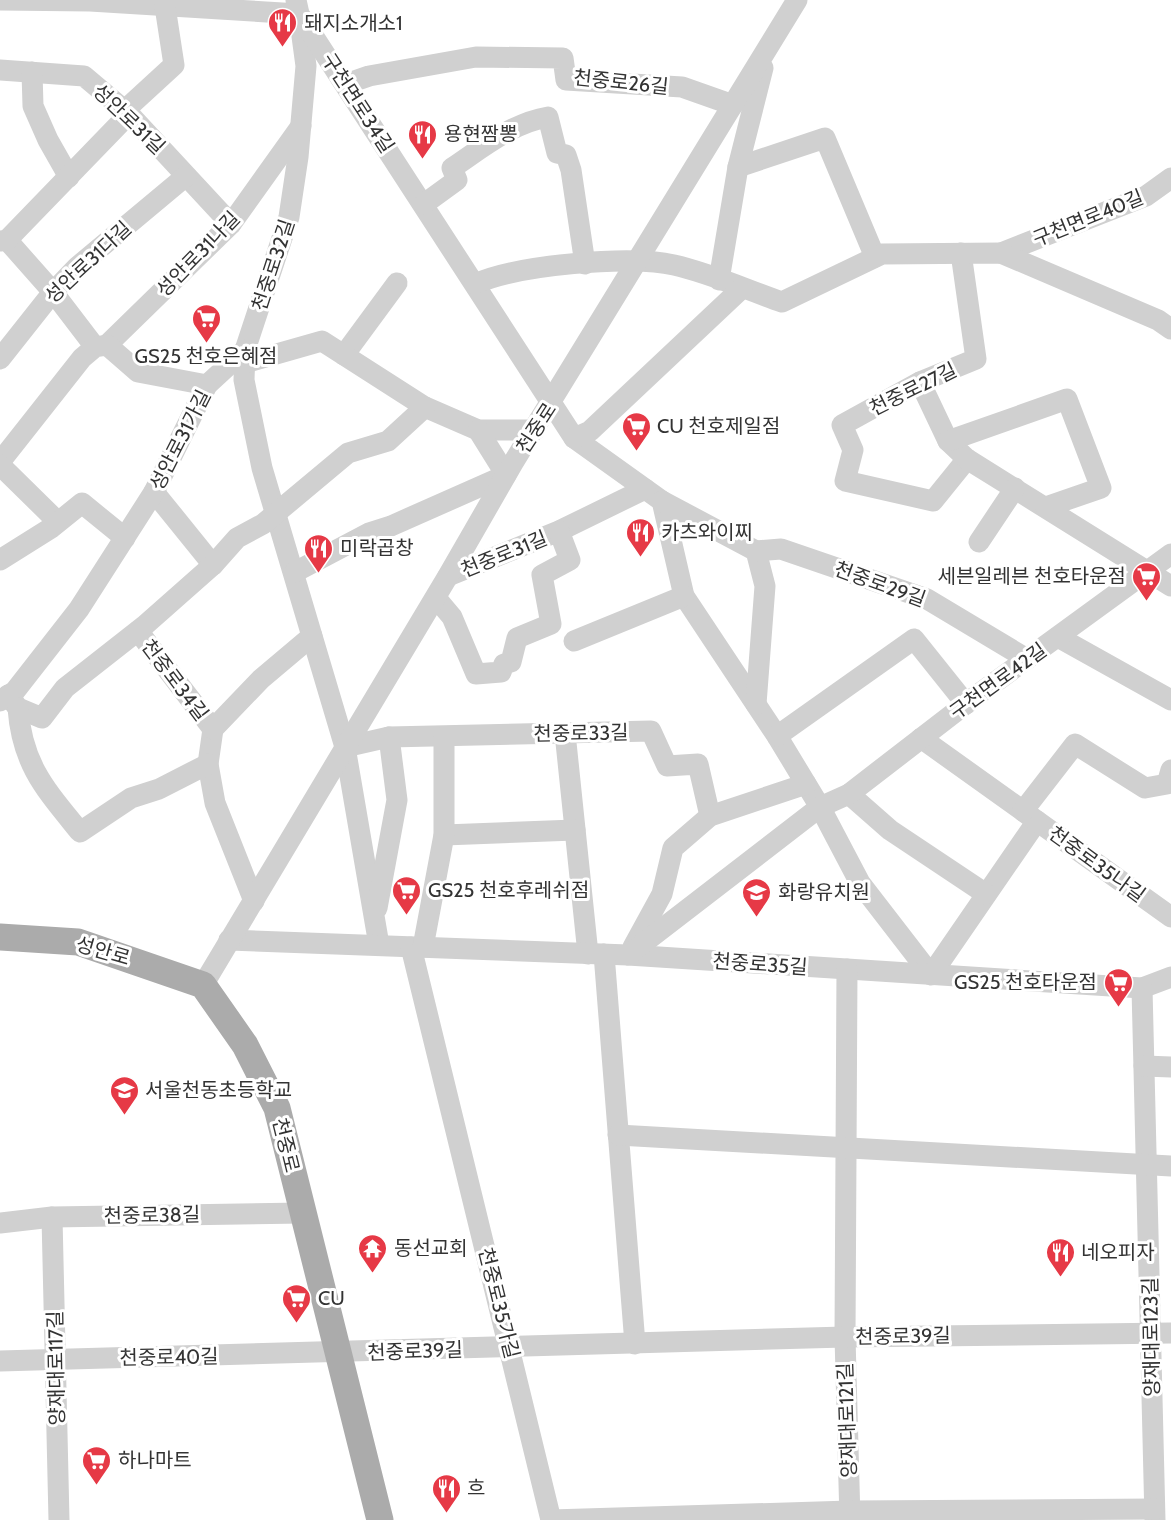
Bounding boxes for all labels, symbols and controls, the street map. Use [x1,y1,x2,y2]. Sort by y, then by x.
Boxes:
restaurant icon: 돼지소개소1 [267,7,299,49]
place label: 돼지소개소1 [304,11,403,35]
street label: 구천면로34길 [317,48,399,158]
street label: 천중로26길 [572,65,670,99]
street label: 성안로31길 [88,79,170,159]
restaurant icon: 용현짬뽕 [407,118,439,160]
place label: 용현짬뽕 [444,122,518,146]
street label: 구천면로40길 [1029,185,1147,251]
street label: 성안로31나길 [151,206,245,302]
street label: 성안로31다길 [40,216,136,308]
street label: 천중로32길 [247,216,299,314]
supermarket icon: GS25 천호은혜점 [190,302,222,344]
place label: GS25 천호은혜점 [135,344,277,368]
street label: 천중로27길 [865,358,961,420]
street label: 성안로31가길 [144,386,216,494]
street label: 천중로 [511,398,561,458]
supermarket icon: CU 천호제일점 [620,410,652,452]
place label: CU 천호제일점 [657,414,780,438]
restaurant icon: 카츠와이찌 [624,516,656,558]
place label: 카츠와이찌 [661,520,753,544]
street label: 천중로31길 [457,526,551,582]
restaurant icon: 미락곱창 [303,532,335,574]
place label: 미락곱창 [340,536,414,560]
street label: 천중로29길 [831,556,929,612]
supermarket icon: 세븐일레븐 천호타운점 [1131,560,1163,602]
place label: 세븐일레븐 천호타운점 [938,564,1126,588]
street label: 천중로34길 [137,634,213,726]
street label: 구천면로42길 [945,638,1051,724]
street label: 천중로33길 [533,720,629,746]
street label: 천중로35나길 [1044,821,1150,907]
supermarket icon: GS25 천호후레쉬점 [391,874,423,916]
school or university icon: 화랑유치원 [741,876,773,918]
place label: GS25 천호후레쉬점 [428,878,589,902]
place label: 화랑유치원 [778,880,870,904]
street label: 성안로 [73,932,133,970]
street label: 천중로35길 [712,949,808,979]
supermarket icon: GS25 천호타운점 [1102,966,1134,1008]
place label: GS25 천호타운점 [954,970,1097,994]
school or university icon: 서울천동초등학교 [108,1074,140,1116]
place label: 서울천동초등학교 [145,1078,292,1102]
street label: 천중로 [268,1115,304,1175]
street label: 천중로38길 [104,1202,200,1228]
temple icon: 동선교회 [357,1232,389,1274]
place label: 동선교회 [394,1236,468,1260]
restaurant icon: 네오피자 [1044,1236,1076,1278]
place label: 네오피자 [1081,1240,1155,1264]
street label: 천중로35가길 [474,1245,524,1361]
street label: 양재대로123길 [1138,1277,1164,1397]
supermarket icon: CU [281,1282,313,1324]
place label: CU [318,1286,345,1310]
street label: 양재대로117길 [43,1310,69,1426]
street label: 천중로39길 [855,1323,951,1349]
street label: 천중로39길 [367,1337,463,1365]
street label: 천중로40길 [119,1344,219,1370]
street label: 양재대로121길 [833,1362,861,1478]
supermarket icon: 하나마트 [81,1444,113,1486]
place label: 하나마트 [118,1448,192,1472]
restaurant icon: 흐 [430,1472,462,1514]
place label: 흐 [467,1476,485,1500]

